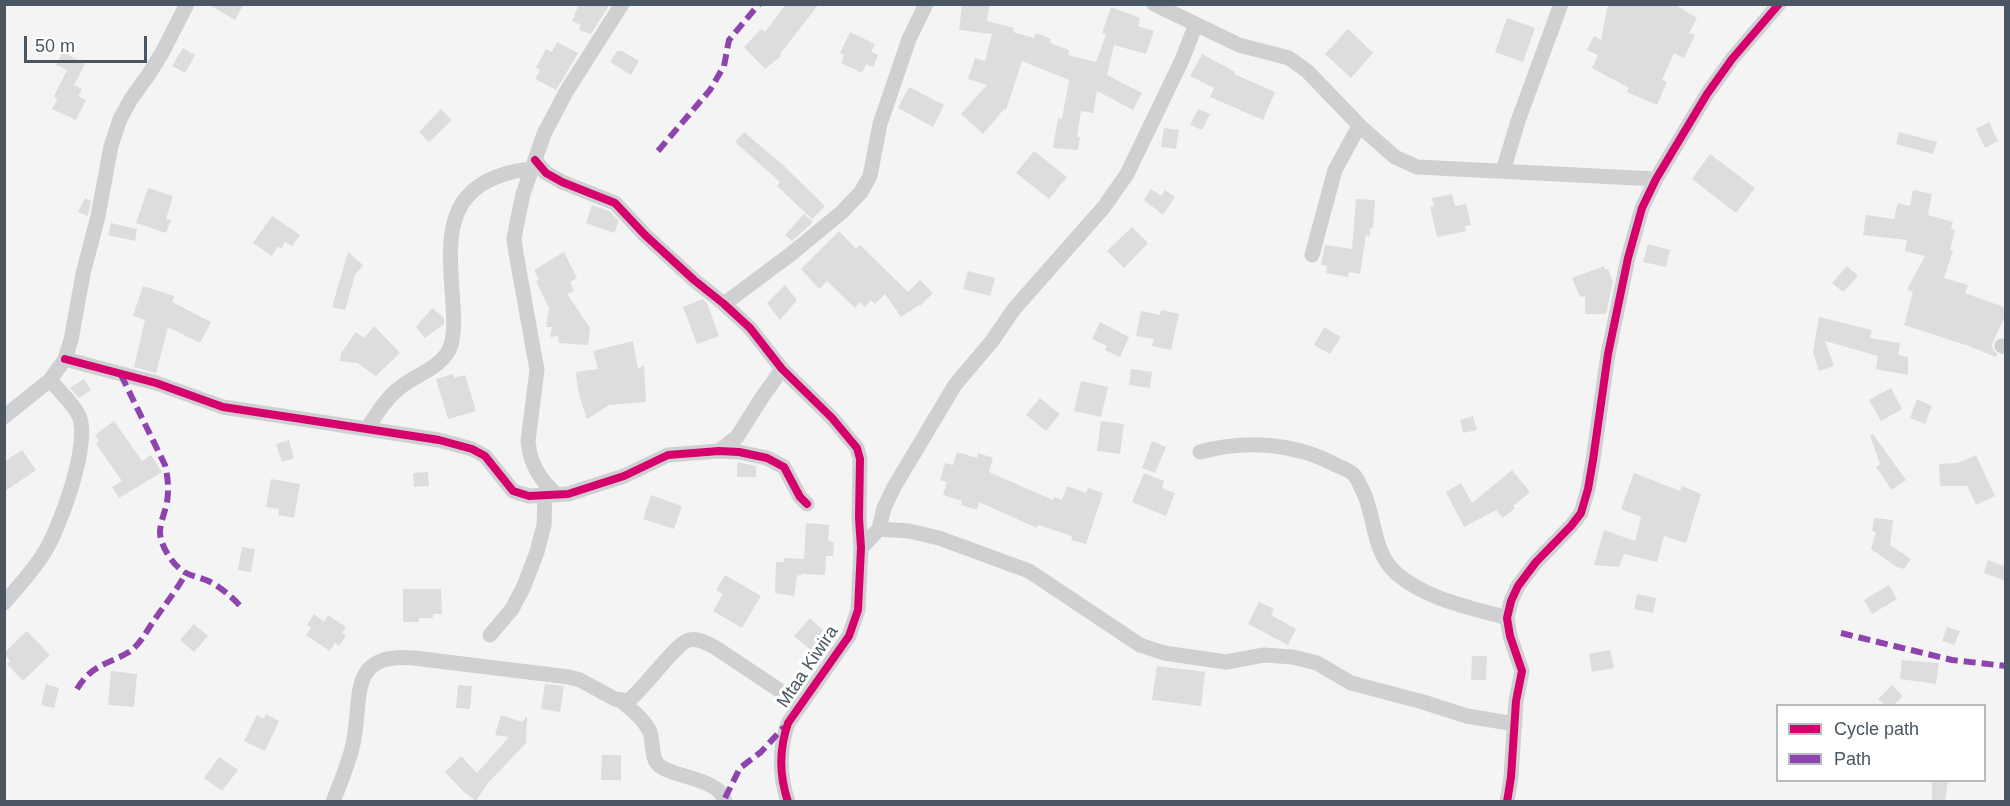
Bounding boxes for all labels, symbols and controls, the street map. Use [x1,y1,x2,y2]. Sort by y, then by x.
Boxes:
scale bar [27,24,150,62]
text: 50 m [35,36,75,56]
street label: Mtaa Kiwira [773,622,843,712]
legend [1776,704,1986,782]
text: Cycle path [1834,719,1919,739]
text: Path [1834,749,1871,769]

